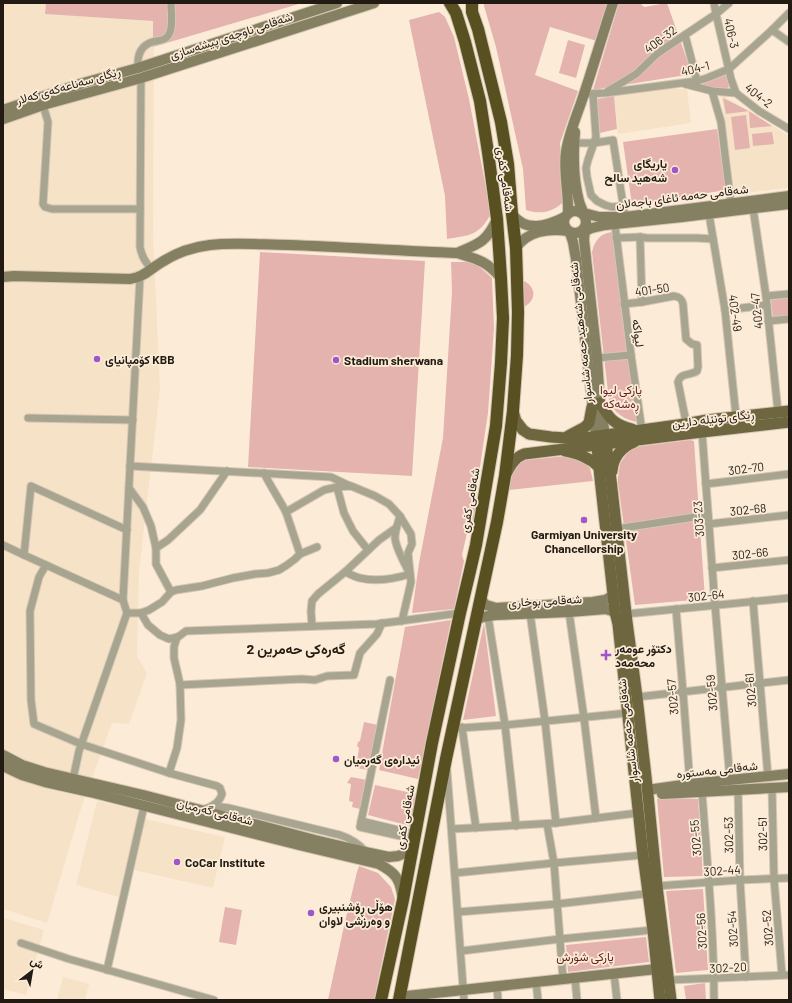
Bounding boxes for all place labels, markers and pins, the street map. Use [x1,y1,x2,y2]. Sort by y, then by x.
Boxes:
place label: یاریگای شەهید سالح [604,156,667,186]
marker: یاریگای شەهید سالح [670,165,680,175]
place label: کۆمپانیای KBB [105,352,175,368]
place label: Stadium sherwana [344,353,443,367]
marker: کۆمپانیای KBB [92,354,102,364]
marker: Stadium sherwana [331,355,341,365]
marker: Garmiyan University Chancellorship [579,515,589,525]
place label: Garmiyan University Chancellorship [531,527,637,555]
place label: دکتۆر عومەر محەمەد [614,641,672,669]
marker: دکتۆر عومەر محەمەد [600,649,612,661]
place label: ئیدارەی گەرمیان [344,752,420,768]
marker: ئیدارەی گەرمیان [331,754,341,764]
place label: CoCar Institute [185,855,265,869]
marker: CoCar Institute [172,857,182,867]
place label: هۆڵی ڕۆشنبیری و وەرزشی لاوان [319,899,393,929]
marker: هۆڵی ڕۆشنبیری و وەرزشی لاوان [306,908,316,918]

